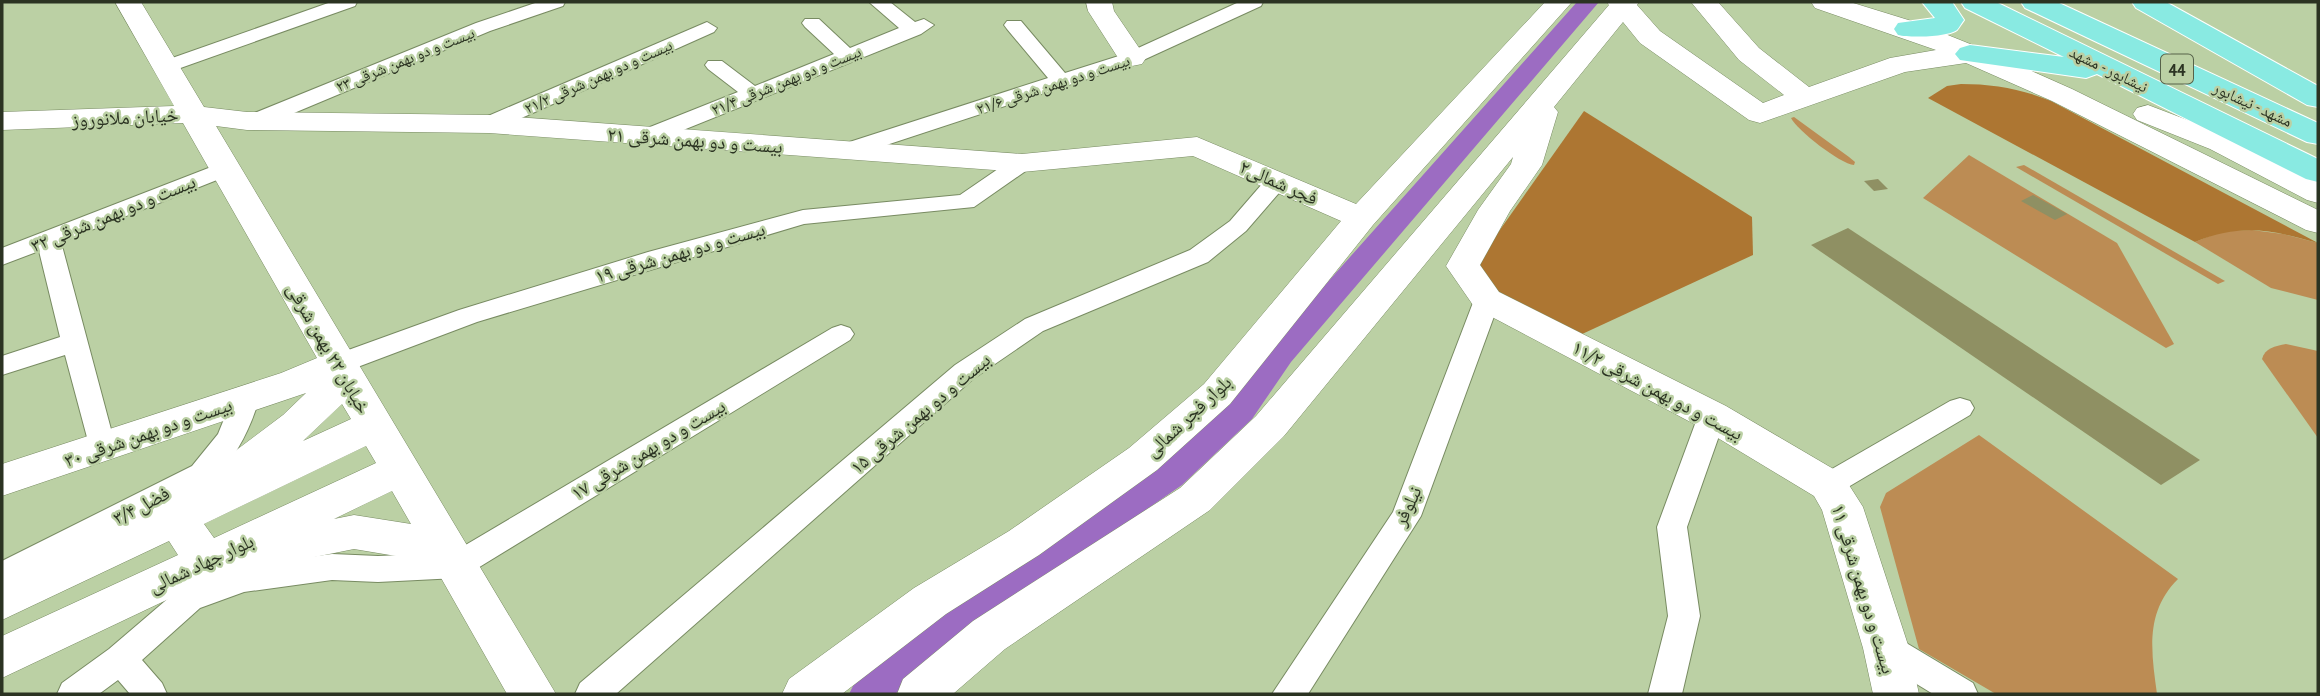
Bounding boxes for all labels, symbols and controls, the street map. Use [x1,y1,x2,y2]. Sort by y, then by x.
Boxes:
street label: بیست و دو بهمن شرقی ۲۳ [333,22,478,97]
street label: بیست و دو بهمن شرقی ۲۱/۲ [521,34,675,119]
street label: بیست و دو بهمن شرقی ۲۱/۴ [708,41,864,120]
street label: نیشابور - مشهد [2067,41,2151,97]
street label: بیست و دو بهمن شرقی ۲۱/۶ [974,50,1132,119]
road number: 44 [2161,55,2193,84]
street label: مشهد - نیشابور [2209,77,2296,131]
street label: خیابان ملانوروز [70,102,179,132]
street label: بیست و دو بهمن شرقی ۲۱ [607,122,783,158]
street label: فجر شمالی۲ [1236,154,1322,210]
street label: بیست و دو بهمن شرقی ۳۲ [27,169,199,257]
street label: بیست و دو بهمن شرقی ۱۹ [592,216,768,288]
street label: خیابان ۲۲ بهمن شرقی [282,278,376,418]
street label: بیست و دو بهمن شرقی ۱۱/۲ [1569,335,1747,445]
street label: بیست و دو بهمن شرقی ۱۵ [845,347,995,479]
street label: بلوار فجر شمالی [1140,370,1236,462]
street label: بیست و دو بهمن شرقی ۳۰ [61,392,235,472]
street label: بیست و دو بهمن شرقی ۱۷ [567,393,729,505]
street label: فضل ۳/۴ [109,481,173,529]
street label: نیلوفر [1387,482,1427,531]
street label: بیست و دو بهمن شرقی ۱۱ [1827,501,1901,677]
street label: بلوار جهاد شمالی [145,528,257,598]

